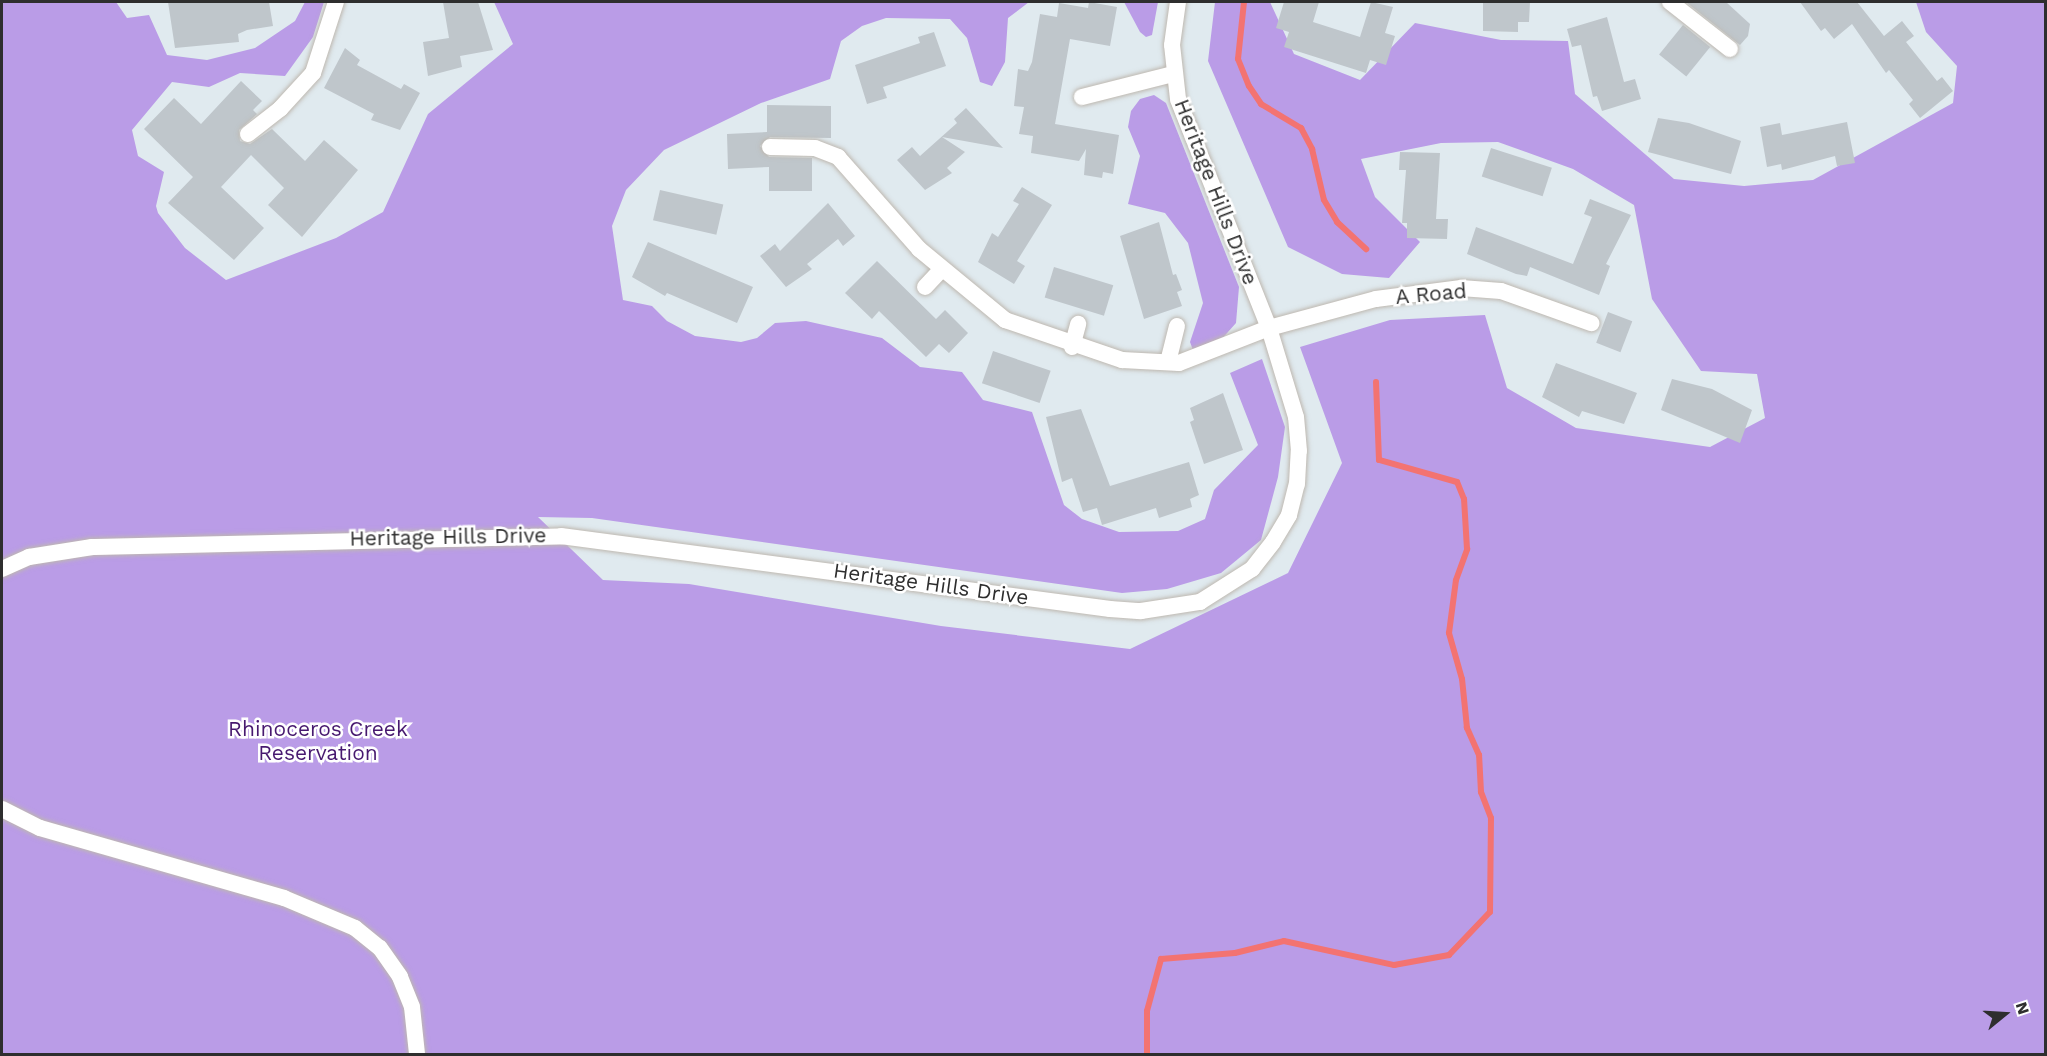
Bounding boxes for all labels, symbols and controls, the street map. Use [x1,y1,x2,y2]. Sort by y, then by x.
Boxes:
street label: Heritage Hills Drive [1169,96,1263,288]
street label: A Road [1394,278,1468,310]
street label: Heritage Hills Drive [349,523,547,551]
street label: Heritage Hills Drive [832,558,1030,610]
park label: Rhinoceros Creek Reservation [228,716,408,766]
north arrow [1975,984,2035,1044]
text: N [2012,1000,2033,1017]

